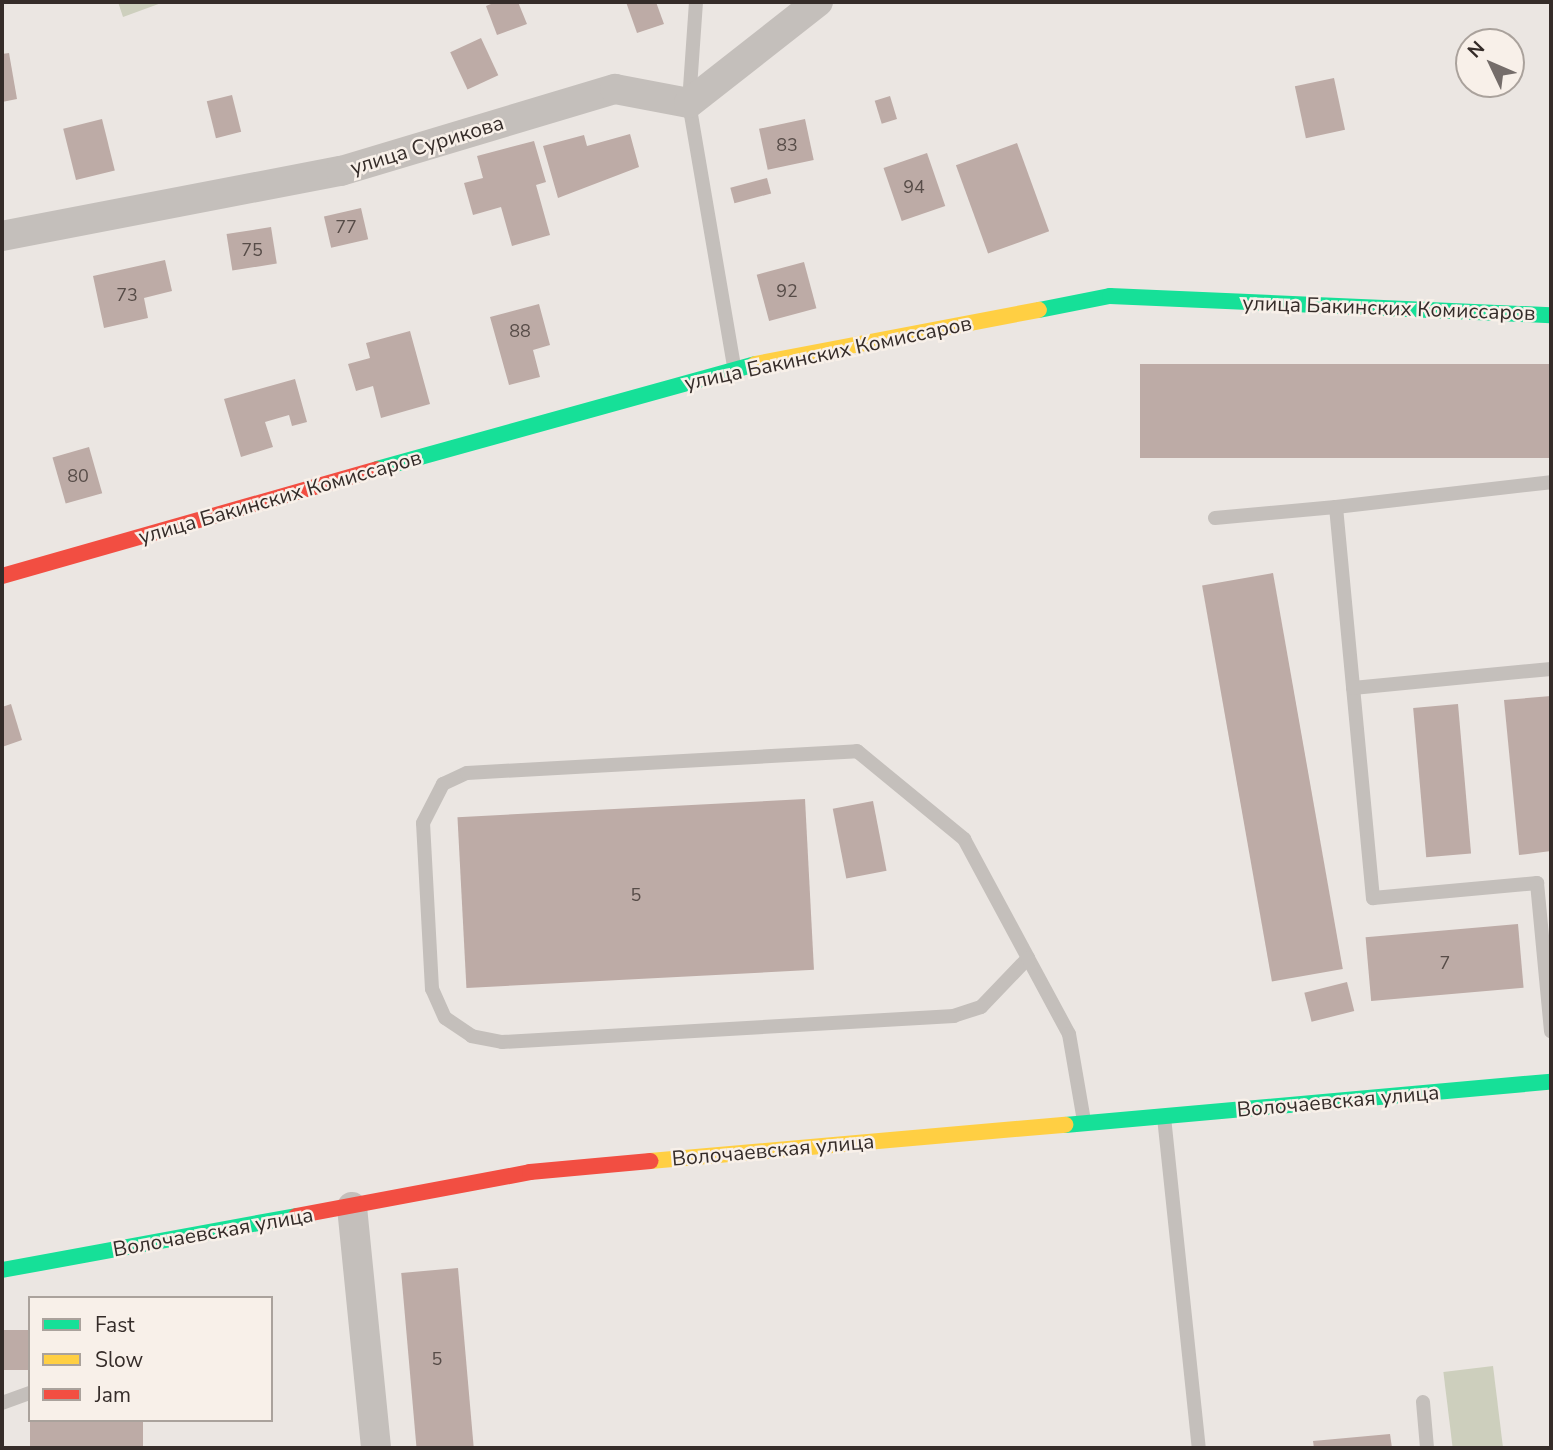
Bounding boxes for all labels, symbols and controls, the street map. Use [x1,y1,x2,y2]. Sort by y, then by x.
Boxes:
north arrow [1455,28,1525,98]
text: N [1462,36,1491,64]
street label: улица Сурикова [347,110,507,180]
house number: 83 [776,134,798,156]
house number: 94 [903,176,925,198]
house number: 77 [335,216,357,238]
house number: 75 [241,239,263,261]
house number: 92 [776,280,798,302]
house number: 73 [116,284,138,306]
street label: улица Бакинских Комиссаров [1242,290,1536,326]
street label: улица Бакинских Комиссаров [682,310,974,396]
house number: 88 [509,320,531,342]
street label: улица Бакинских Комиссаров [136,445,424,549]
house number: 80 [67,465,89,487]
house number: 5 [631,884,641,906]
house number: 7 [1440,952,1450,974]
street label: Волочаевская улица [1236,1080,1440,1122]
street label: Волочаевская улица [671,1129,875,1171]
street label: Волочаевская улица [111,1202,315,1262]
legend [28,1296,273,1422]
text: Fast [95,1311,135,1339]
text: Slow [95,1346,143,1374]
house number: 5 [432,1348,442,1370]
text: Jam [95,1381,131,1409]

